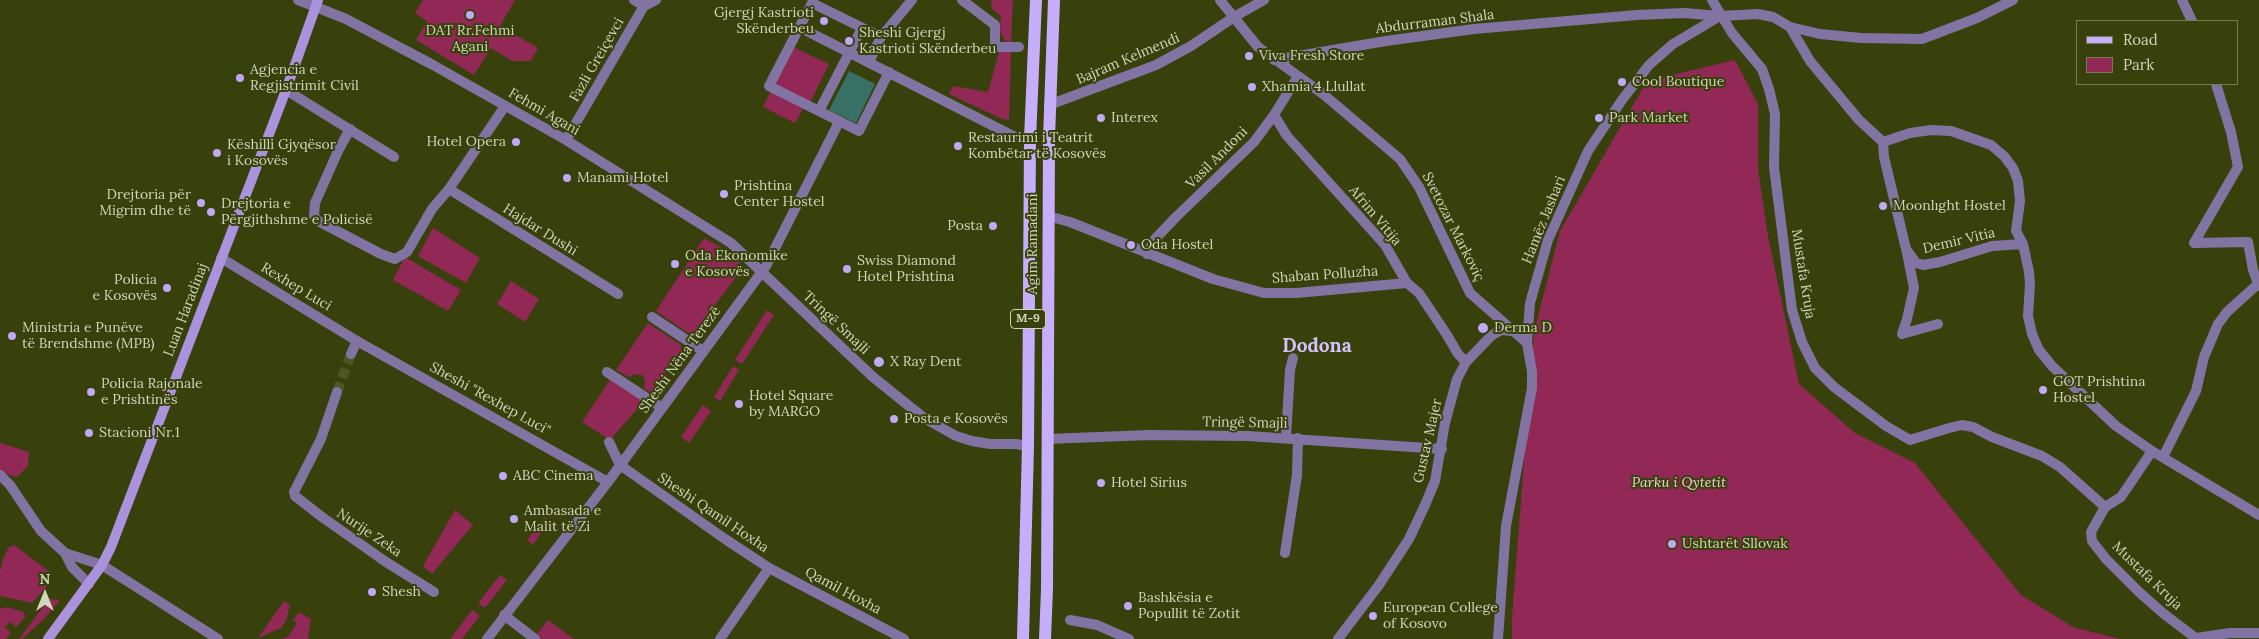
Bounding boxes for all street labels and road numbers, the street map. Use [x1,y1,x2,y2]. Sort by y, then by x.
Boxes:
street label: Abdurraman Shala [1375,6,1495,38]
street label: Fazli Greiçevci [566,15,628,105]
street label: Bajram Kelmendi [1074,30,1182,88]
street label: Fehmi Agani [505,85,583,139]
street label: Vasil Andoni [1183,124,1251,192]
street label: Svetozar Markoviç [1418,170,1488,284]
street label: Hamëz Jashari [1519,174,1569,266]
street label: Afrim Vitija [1345,183,1405,249]
street label: Agim Ramadani [1025,194,1041,294]
street label: Hajdar Dushi [500,200,580,260]
street label: Demir Vitia [1921,225,1997,257]
street label: Mustafa Kruja [1788,228,1818,320]
street label: Rexhep Luci [258,259,334,315]
street label: Luan Haradinaj [160,261,212,359]
street label: Shaban Polluzha [1271,263,1379,287]
street label: Tringë Smajli [799,288,873,358]
street label: Sheshi Nëna Terezë [636,303,724,417]
road number: M-9 [1010,310,1046,328]
street label: Sheshi "Rexhep Luci" [427,359,553,439]
street label: Gustav Majer [1410,397,1446,485]
street label: Tringë Smajli [1202,414,1288,432]
street label: Sheshi Qamil Hoxha [654,470,772,556]
street label: Nurije Zeka [333,505,405,561]
street label: Mustafa Kruja [2108,538,2186,614]
street label: Qamil Hoxha [802,564,884,618]

